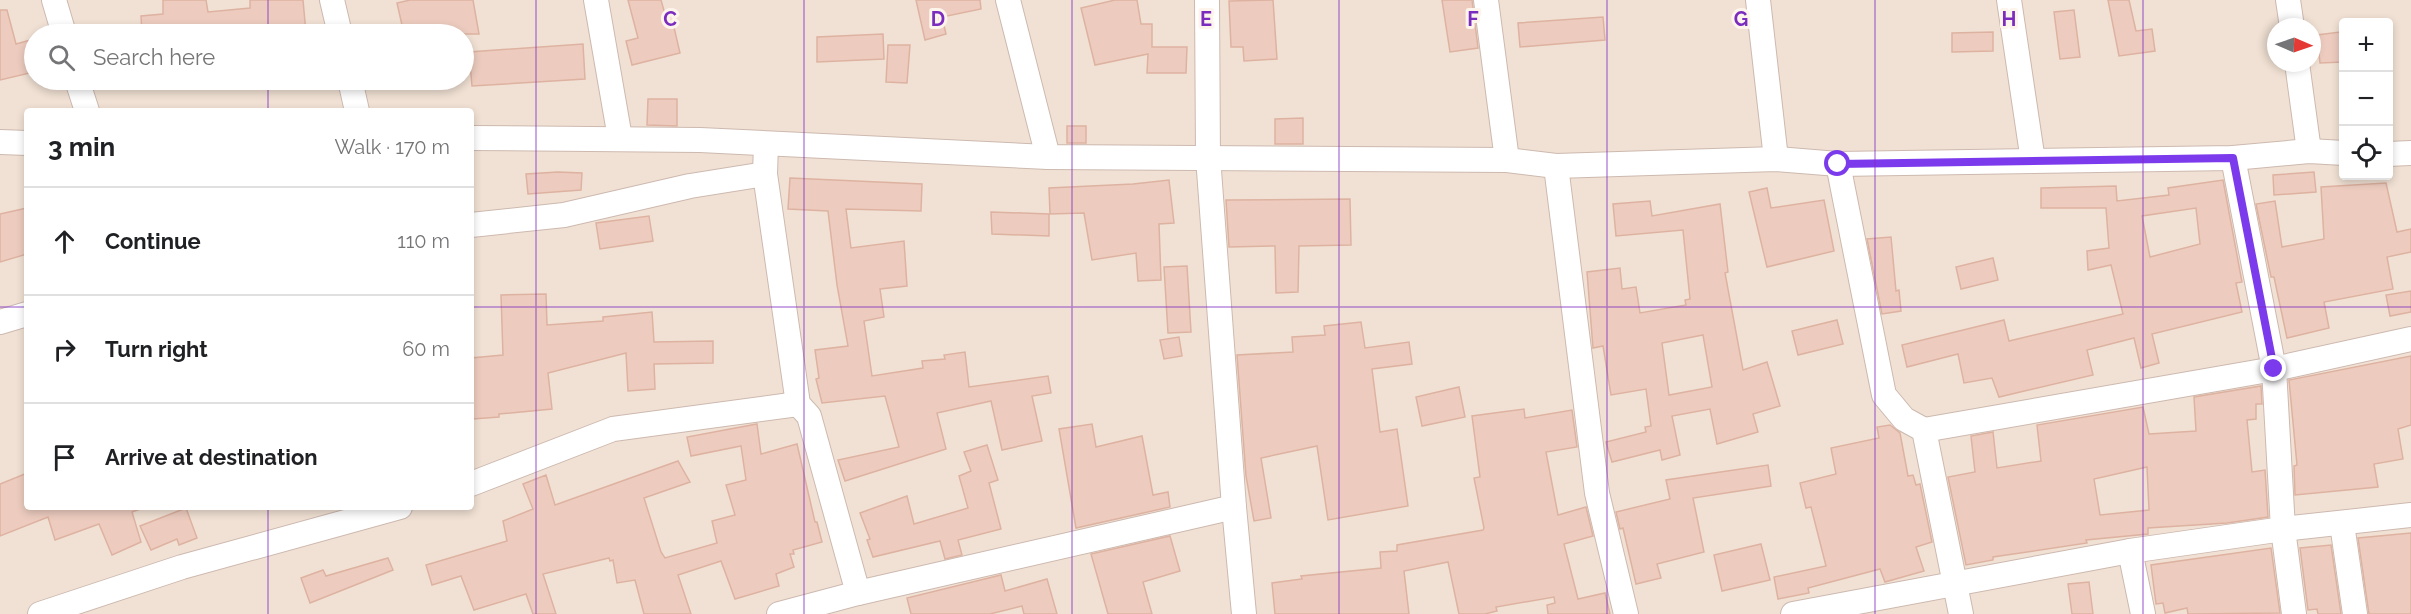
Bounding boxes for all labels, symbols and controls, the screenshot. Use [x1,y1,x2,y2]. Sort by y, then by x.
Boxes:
text: C [663,7,677,31]
text: D [931,7,945,31]
text: E [1200,7,1212,31]
text: F [1467,7,1479,31]
text: G [1734,7,1748,31]
text: H [2002,7,2016,31]
north arrow [2267,18,2321,72]
map controls [2339,18,2393,180]
button: + [2339,18,2393,72]
search box [24,24,474,90]
icon: search [45,41,78,74]
text: Search here [93,44,215,70]
button: − [2339,72,2393,126]
button: locate [2339,126,2393,180]
text: 3 min [48,132,115,162]
text: Walk · 170 m [334,135,450,159]
route start [1824,150,1850,176]
icon: ahead [48,225,81,258]
text: Continue [105,228,201,254]
text: 110 m [397,229,450,253]
icon: right [48,333,81,366]
text: Turn right [105,336,208,362]
text: 60 m [402,337,450,361]
route end [2260,355,2286,381]
icon: arrive [48,441,81,474]
text: Arrive at destination [105,444,318,470]

